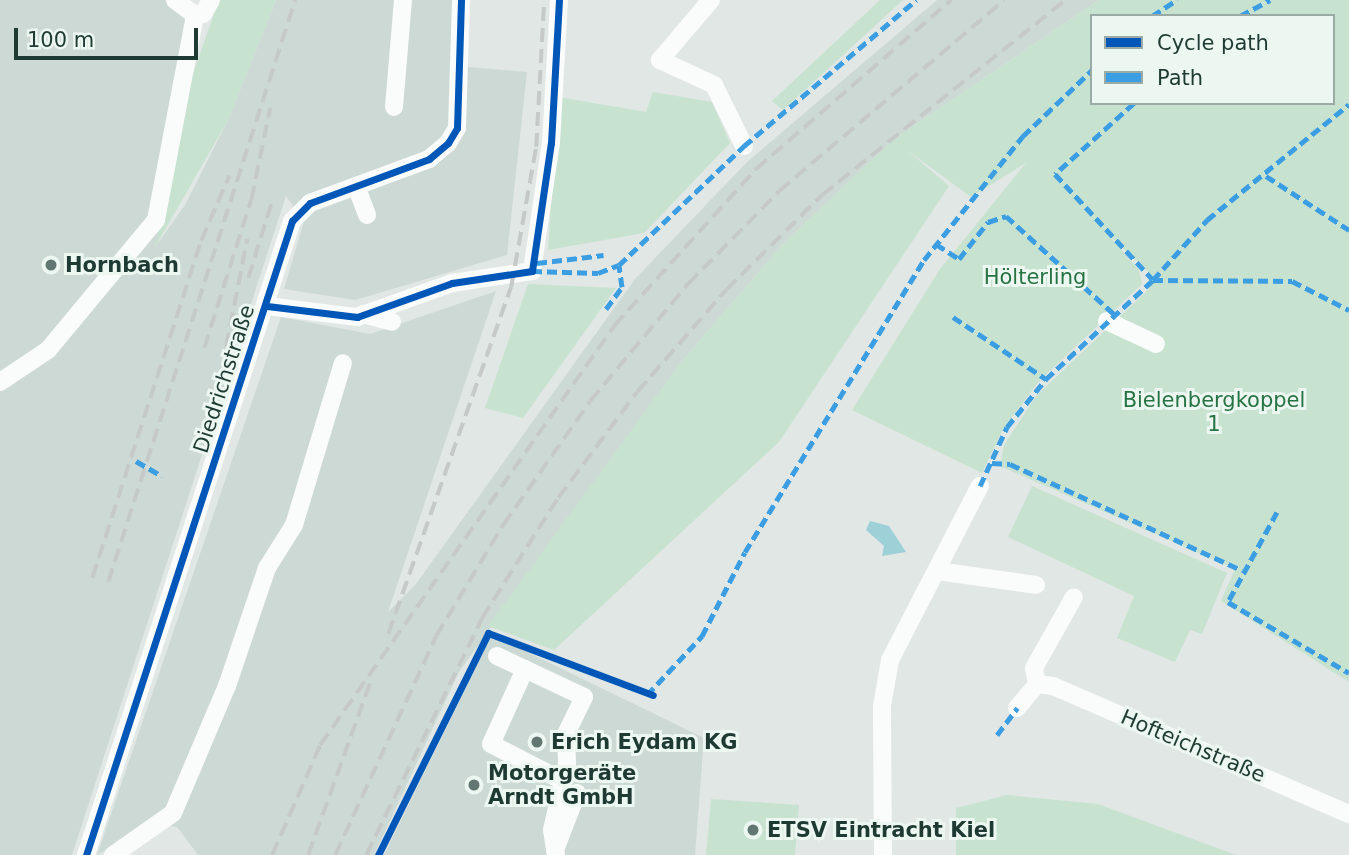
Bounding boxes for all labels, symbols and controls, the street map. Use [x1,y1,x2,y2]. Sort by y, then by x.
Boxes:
scale bar [18,14,201,58]
legend [1090,14,1335,105]
text: 100 m [27,28,94,52]
text: Cycle path [1157,31,1269,55]
text: Path [1157,66,1203,90]
place label: Hornbach [65,252,179,278]
marker: Hornbach [43,257,59,273]
park label: Hölterling [984,264,1086,290]
street label: Diedrichstraße [188,302,260,456]
park label: Bielenbergkoppel 1 [1123,387,1305,437]
street label: Hofteichstraße [1117,704,1269,788]
place label: Erich Eydam KG [551,729,738,755]
marker: Erich Eydam KG [529,734,545,750]
place label: Motorgeräte Arndt GmbH [488,760,636,810]
marker: Motorgeräte Arndt GmbH [466,777,482,793]
place label: ETSV Eintracht Kiel [767,817,995,843]
marker: ETSV Eintracht Kiel [745,822,761,838]

